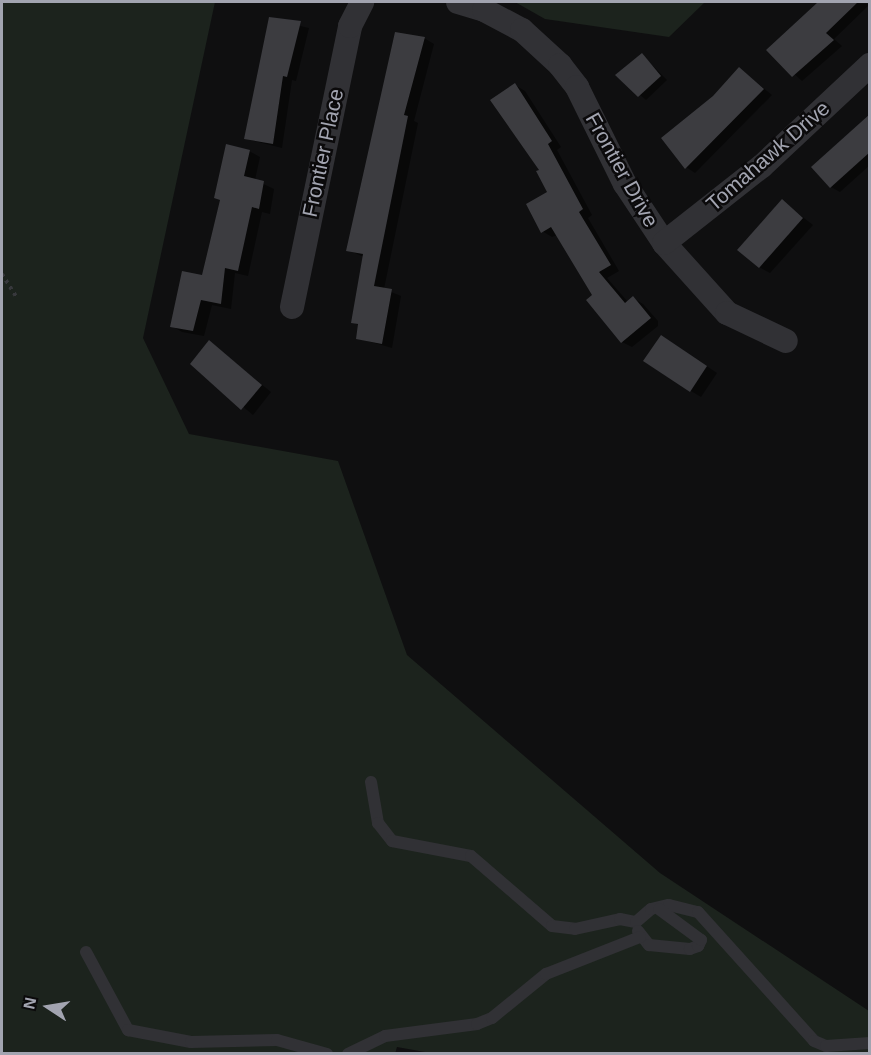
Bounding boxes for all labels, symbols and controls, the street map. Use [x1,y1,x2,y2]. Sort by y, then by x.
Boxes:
street label: Frontier Place [297,86,349,220]
street label: Tomahawk Drive [701,96,835,216]
street label: Frontier Drive [580,108,664,232]
north arrow [18,977,78,1037]
text: N [20,996,39,1011]

